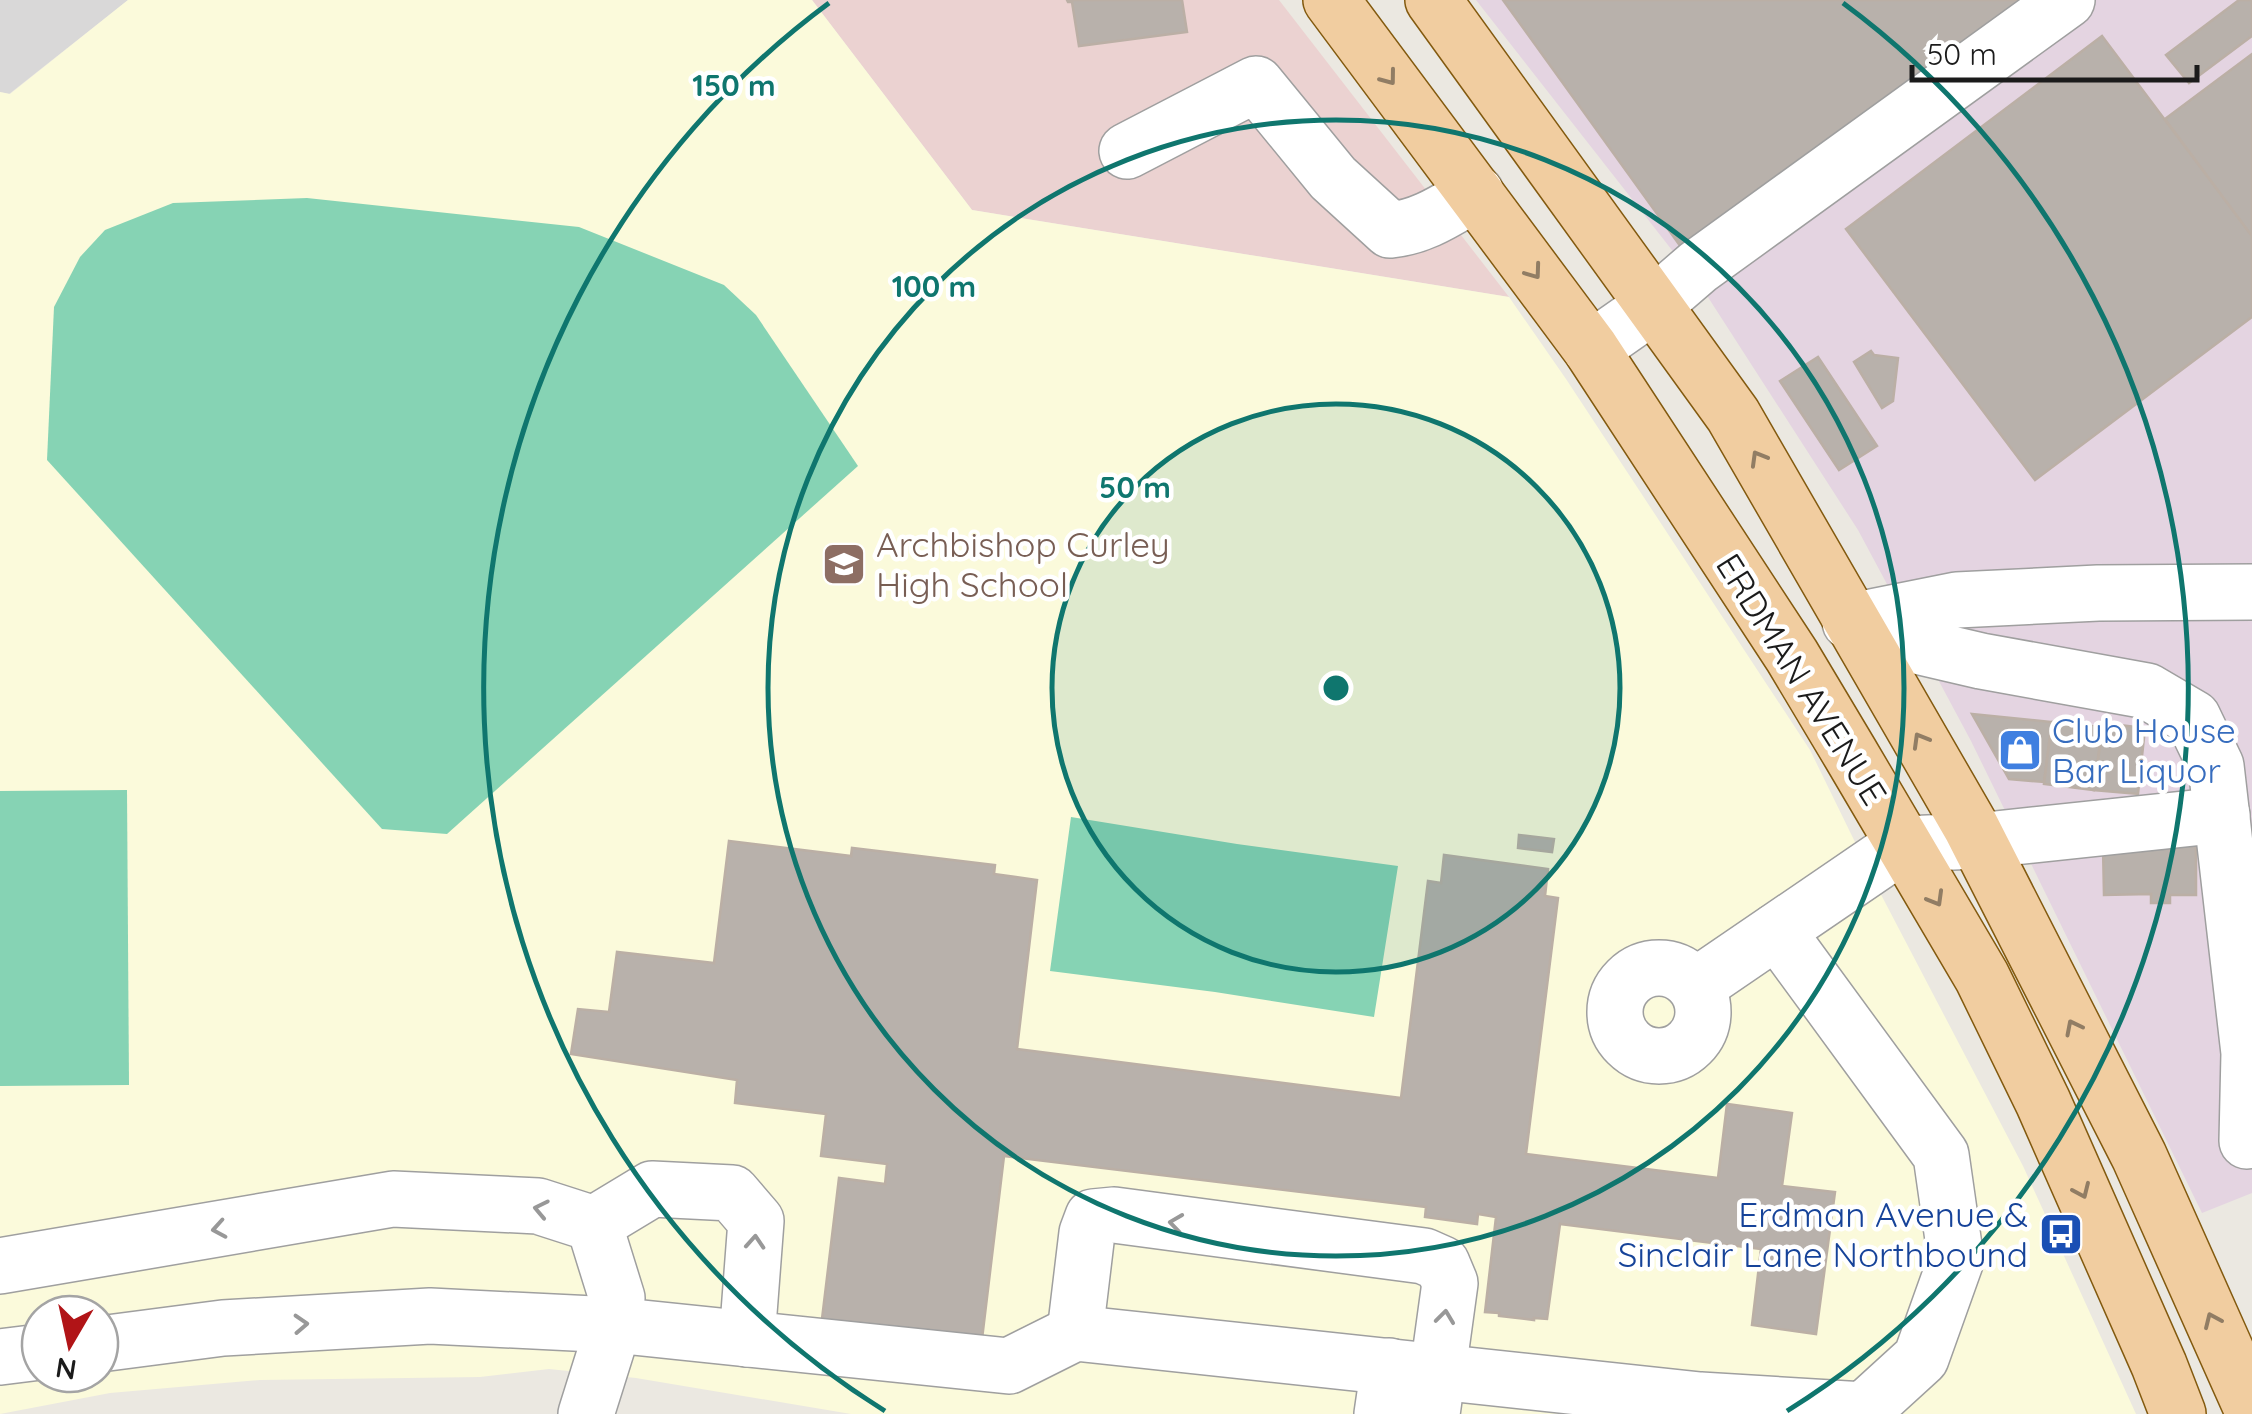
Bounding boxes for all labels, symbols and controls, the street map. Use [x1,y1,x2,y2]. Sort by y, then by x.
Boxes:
scale bar [1912,20,2197,82]
text: 50 m [1927,35,1997,73]
text: 150 m [692,66,776,104]
one-way arrow [1378,67,1395,85]
one-way arrow [1523,261,1540,279]
text: 100 m [892,267,976,305]
one-way arrow [1750,451,1770,469]
text: 50 m [1099,468,1171,506]
place label: Archbishop Curley High School [876,522,1170,606]
school or university icon: Archbishop Curley High School [821,541,867,587]
street label: ERDMAN AVENUE [1707,545,1897,813]
centre of rings [1318,670,1354,706]
place label: Club House Bar Liquor [2052,708,2236,792]
shop icon: Club House Bar Liquor [1997,727,2043,773]
one-way arrow [1913,733,1932,751]
one-way arrow [1924,888,1943,906]
one-way arrow [2066,1019,2085,1037]
one-way arrow [2070,1181,2090,1199]
place label: Erdman Avenue & Sinclair Lane Northbound [1618,1192,2028,1276]
one-way arrow [533,1199,550,1220]
bus stop icon: Erdman Avenue & Sinclair Lane Northbound [2038,1211,2084,1257]
one-way arrow [1167,1213,1183,1234]
one-way arrow [211,1218,227,1239]
one-way arrow [743,1234,765,1250]
north arrow [20,1294,120,1394]
one-way arrow [1434,1309,1455,1325]
one-way arrow [2204,1312,2224,1330]
one-way arrow [294,1314,310,1335]
text: N [53,1350,79,1388]

